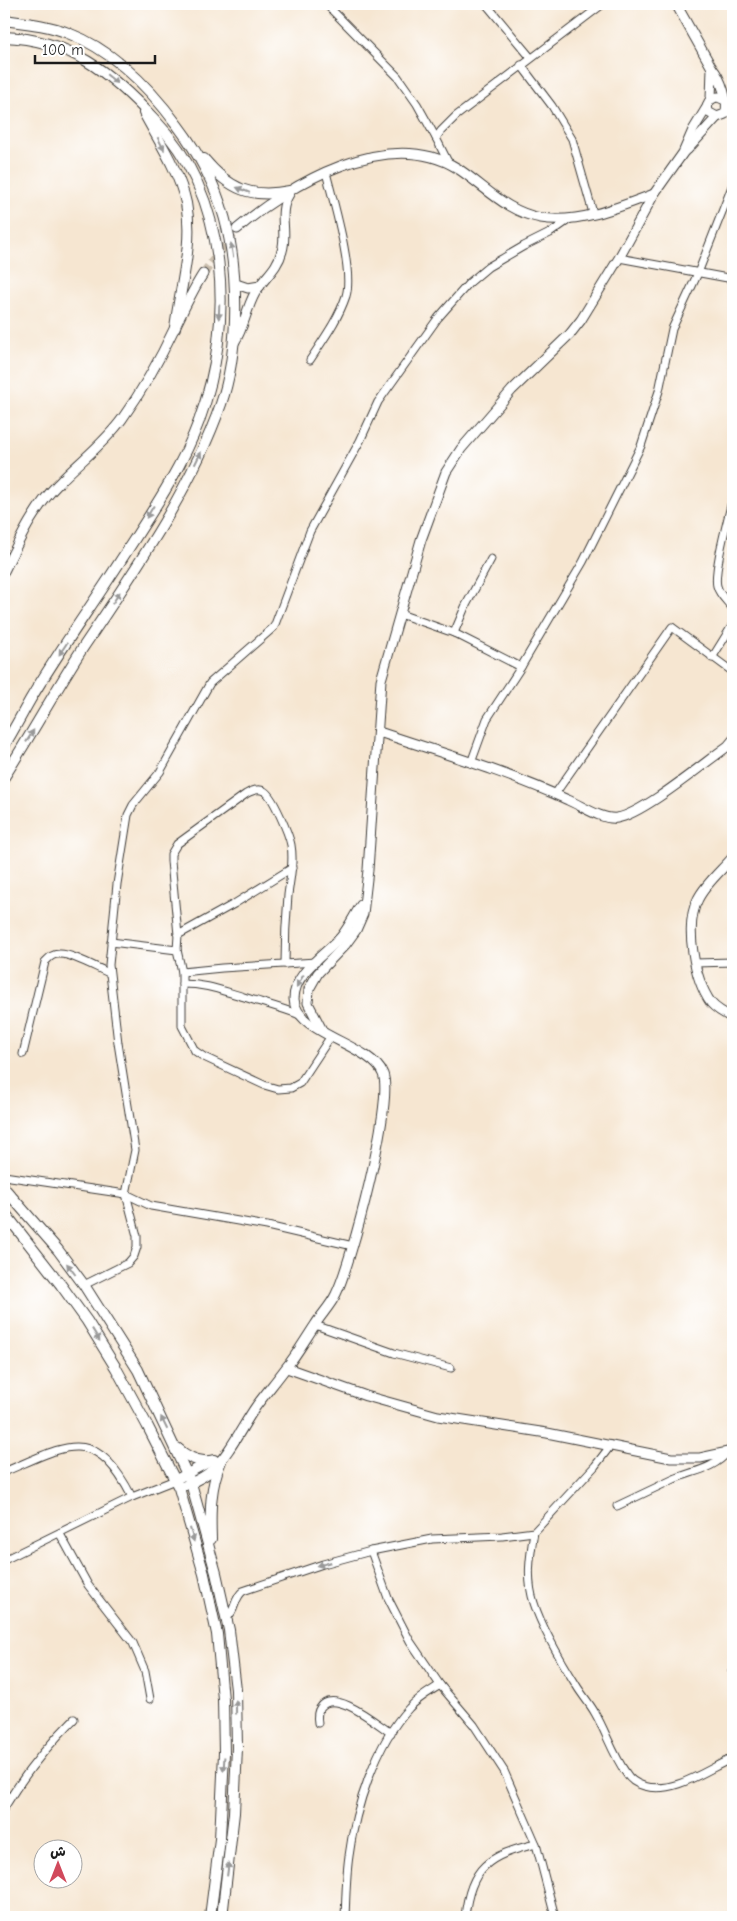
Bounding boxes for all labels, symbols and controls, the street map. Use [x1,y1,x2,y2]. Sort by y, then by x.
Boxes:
scale bar [35,32,155,64]
text: 100 m [42,41,84,59]
one-way arrow [106,73,118,85]
one-way arrow [157,137,165,151]
one-way arrow [236,185,250,193]
one-way arrow [228,241,236,257]
one-way arrow [215,304,223,320]
one-way arrow [194,451,202,465]
one-way arrow [146,505,155,519]
one-way arrow [111,592,121,605]
one-way arrow [58,642,68,656]
one-way arrow [25,730,34,743]
one-way arrow [296,974,304,989]
one-way arrow [66,1263,77,1276]
one-way arrow [91,1329,100,1342]
one-way arrow [159,1416,167,1430]
one-way arrow [189,1528,197,1543]
one-way arrow [317,1560,332,1568]
one-way arrow [232,1699,240,1715]
one-way arrow [219,1757,227,1773]
north arrow [32,1838,82,1888]
text: ش [50,1843,66,1860]
one-way arrow [224,1861,232,1877]

